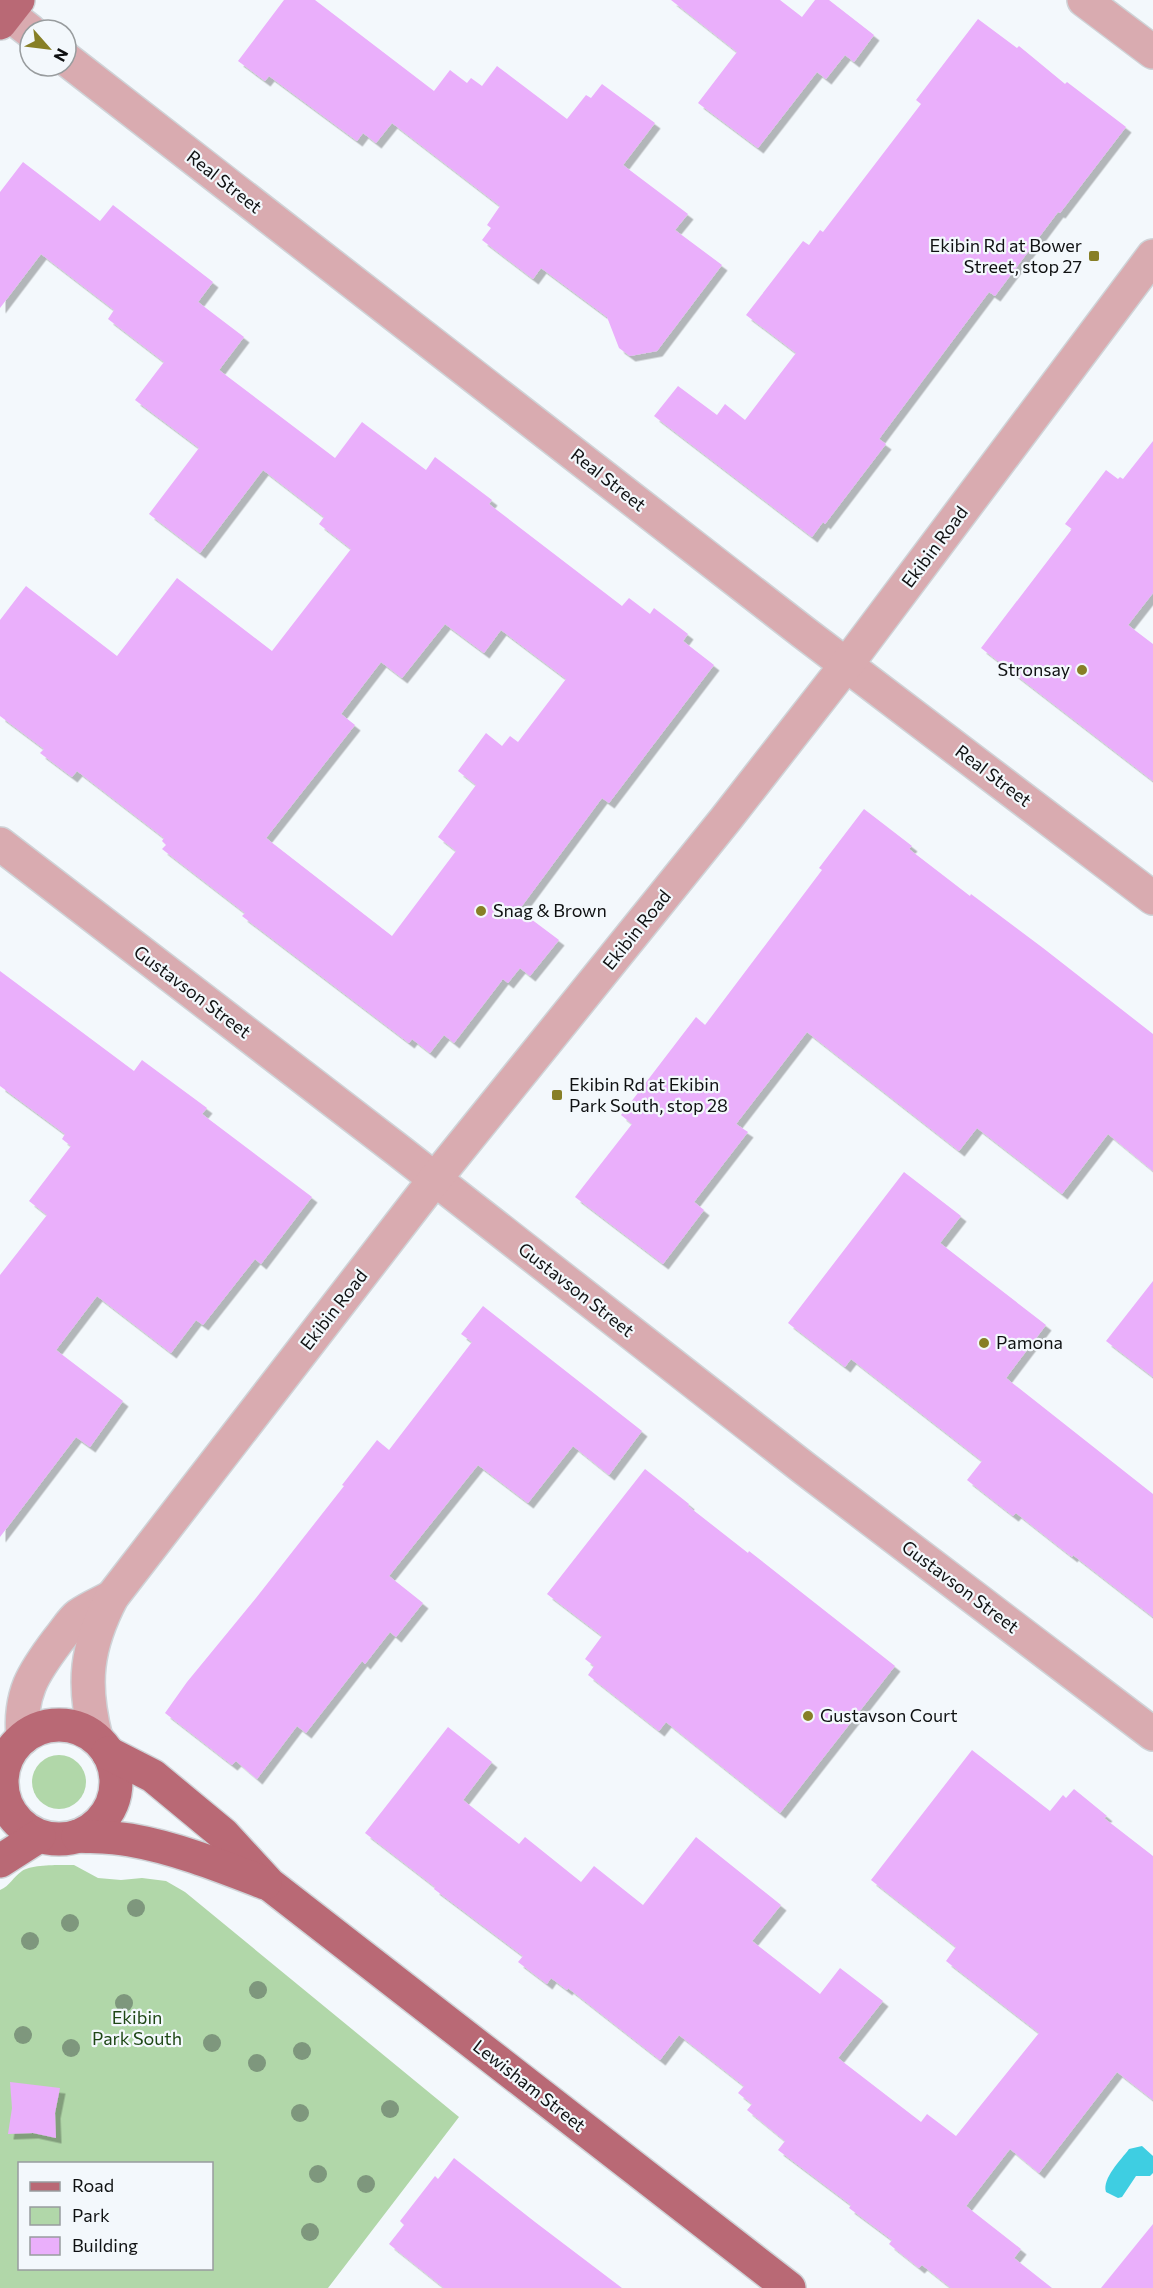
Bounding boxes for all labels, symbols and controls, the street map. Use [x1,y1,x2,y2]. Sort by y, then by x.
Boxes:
north arrow [18,18,78,78]
text: N [50,46,73,65]
street label: Real Street [183,145,267,217]
place label: Ekibin Rd at Bower Street, stop 27 [930,234,1082,277]
marker: Ekibin Rd at Bower Street, stop 27 [1087,249,1101,263]
street label: Real Street [567,443,651,515]
street label: Ekibin Road [896,501,972,591]
place label: Stronsay [998,658,1070,680]
marker: Stronsay [1075,663,1089,677]
street label: Real Street [951,740,1036,811]
street label: Ekibin Road [597,885,675,974]
place label: Snag & Brown [493,899,607,921]
marker: Snag & Brown [474,904,488,918]
street label: Gustavson Street [130,940,255,1042]
place label: Ekibin Rd at Ekibin Park South, stop 28 [569,1073,728,1116]
marker: Ekibin Rd at Ekibin Park South, stop 28 [550,1088,564,1102]
street label: Gustavson Street [514,1237,639,1341]
street label: Ekibin Road [295,1265,371,1354]
place label: Pamona [996,1331,1063,1353]
marker: Pamona [977,1336,991,1350]
street label: Gustavson Street [898,1535,1023,1637]
place label: Gustavson Court [820,1704,958,1726]
marker: Gustavson Court [801,1709,815,1723]
park label: Ekibin Park South [92,2006,182,2049]
street label: Lewisham Street [469,2035,590,2136]
legend [18,2162,213,2270]
text: Road [72,2174,114,2196]
text: Park [72,2204,110,2226]
text: Building [72,2234,138,2256]

